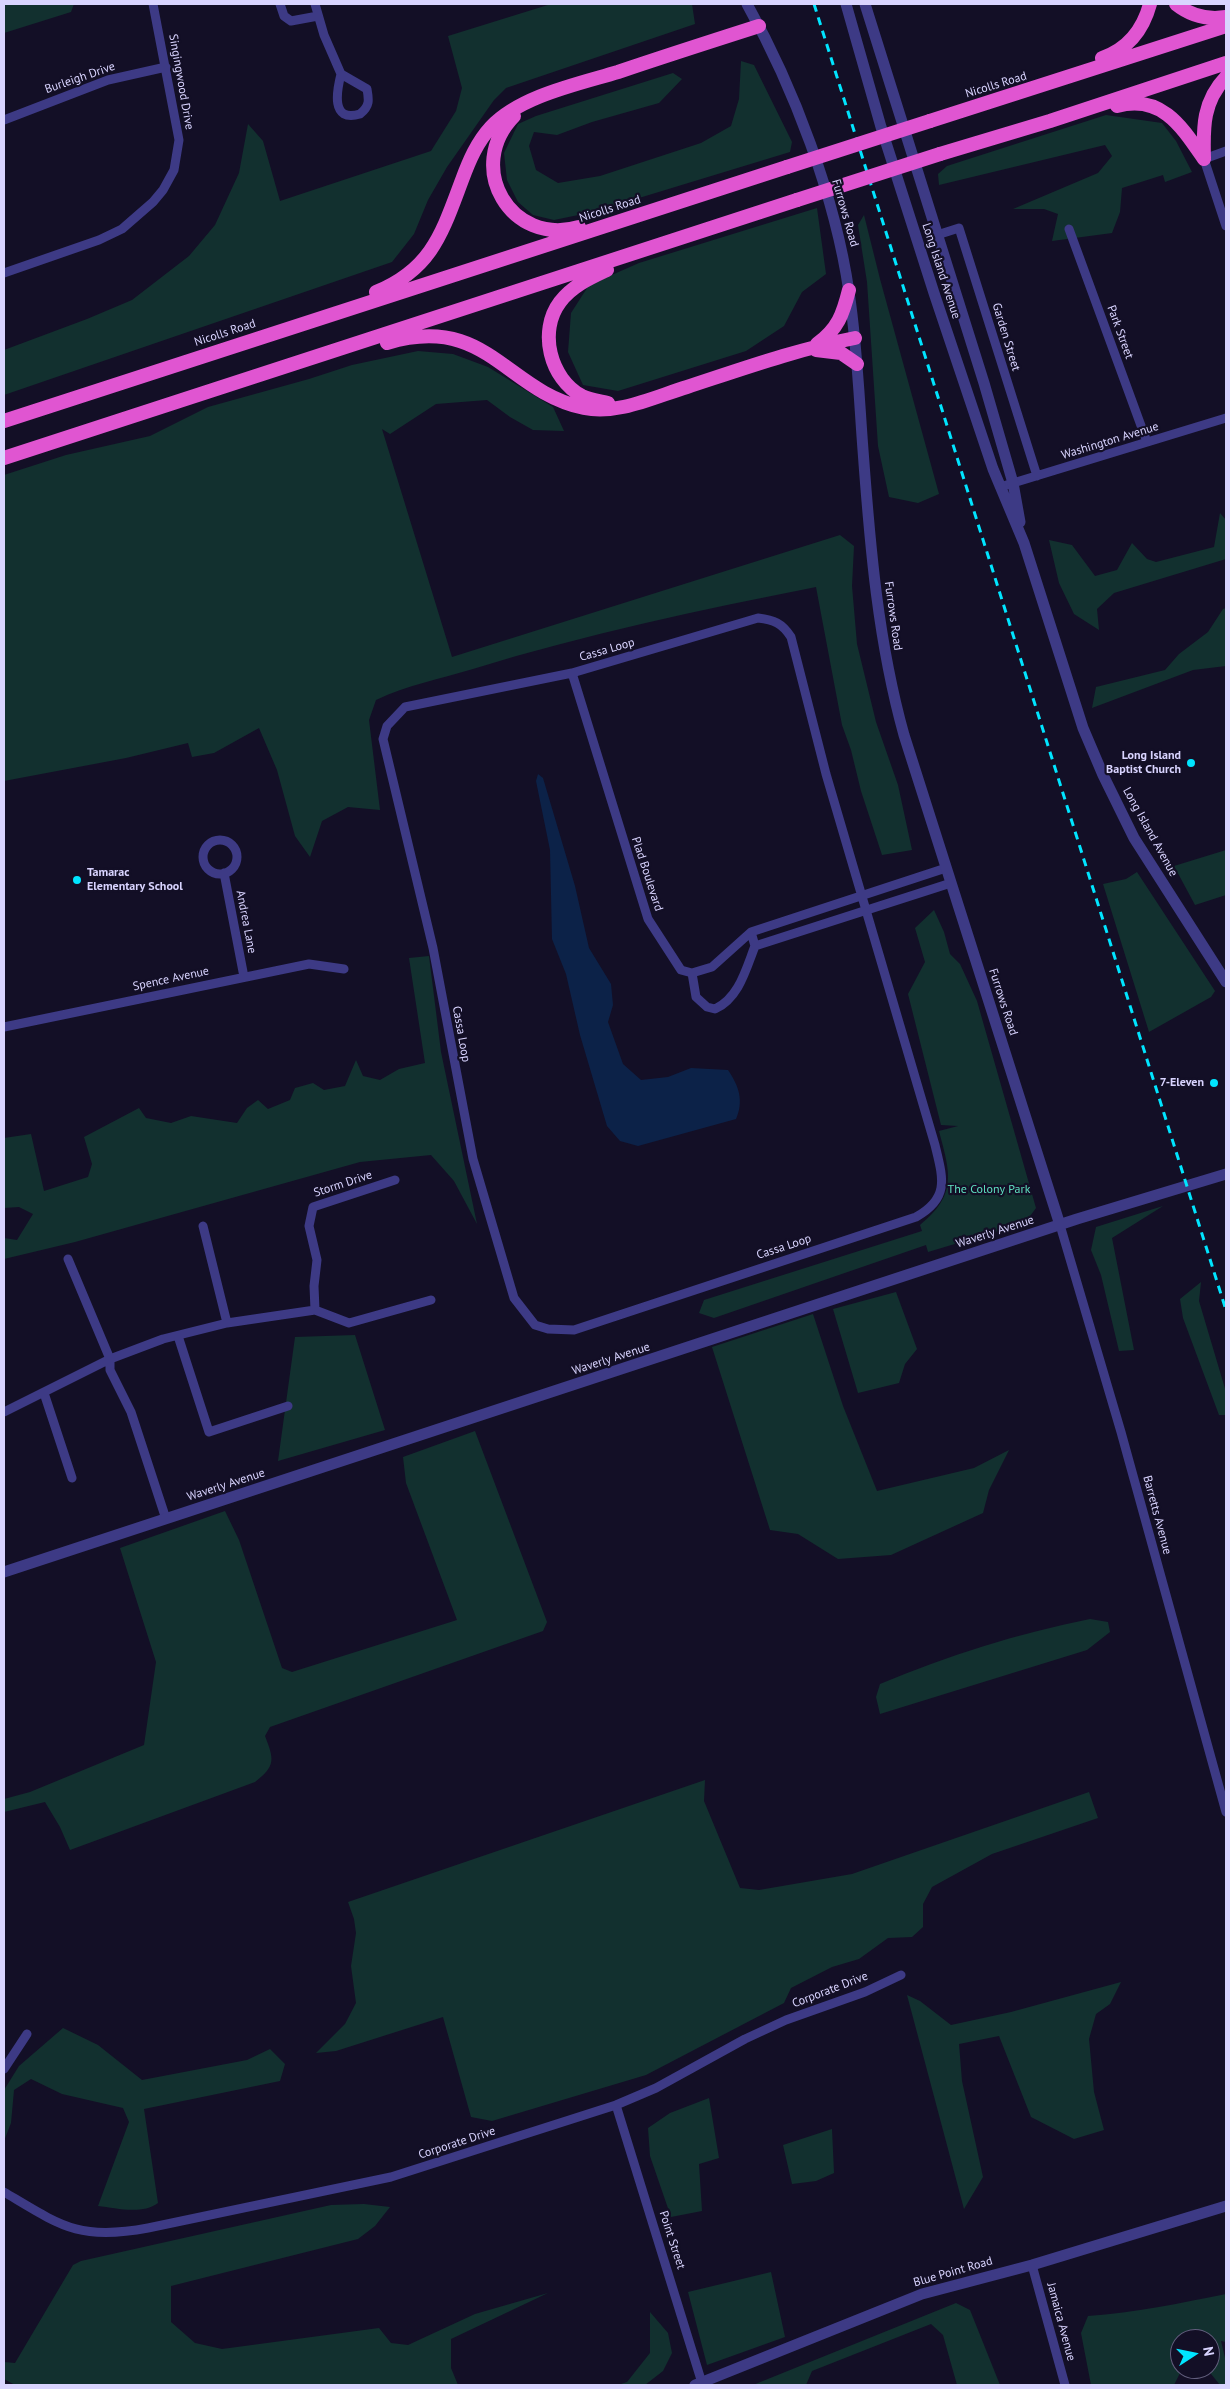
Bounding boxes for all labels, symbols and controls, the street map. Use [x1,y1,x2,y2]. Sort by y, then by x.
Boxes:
street label: Singingwood Drive [165,33,197,131]
street label: Burleigh Drive [43,59,117,97]
street label: Nicolls Road [964,69,1028,101]
street label: Furrows Road [828,178,862,248]
street label: Nicolls Road [578,192,642,226]
street label: Long Island Avenue [919,221,963,321]
street label: Garden Street [989,301,1023,373]
street label: Park Street [1104,303,1136,361]
street label: Nicolls Road [193,316,257,350]
street label: Washington Avenue [1060,419,1160,463]
street label: Furrows Road [881,581,905,651]
street label: Cassa Loop [578,635,636,665]
place label: Long Island Baptist Church [1106,749,1181,777]
marker: Long Island Baptist Church [1185,757,1197,769]
street label: Long Island Avenue [1120,785,1180,879]
street label: Plad Boulevard [628,835,666,913]
place label: Tamarac Elementary School [87,866,183,894]
marker: Tamarac Elementary School [71,874,83,886]
street label: Andrea Lane [233,889,259,955]
street label: Spence Avenue [132,964,210,994]
street label: Furrows Road [985,967,1021,1037]
street label: Cassa Loop [449,1005,473,1063]
place label: 7-Eleven [1160,1076,1204,1090]
marker: 7-Eleven [1208,1077,1220,1089]
street label: Storm Drive [312,1168,374,1200]
park label: The Colony Park [948,1183,1030,1197]
street label: Waverly Avenue [954,1213,1036,1251]
street label: Cassa Loop [755,1231,813,1263]
street label: Waverly Avenue [570,1340,652,1378]
street label: Waverly Avenue [185,1466,267,1504]
street label: Barretts Avenue [1140,1474,1174,1556]
street label: Corporate Drive [790,1969,870,2011]
street label: Corporate Drive [417,2124,497,2162]
street label: Point Street [656,2209,688,2271]
street label: Blue Point Road [912,2254,994,2290]
street label: Jamaica Avenue [1044,2281,1078,2363]
north arrow [1170,2329,1220,2379]
text: N [1199,2345,1218,2358]

